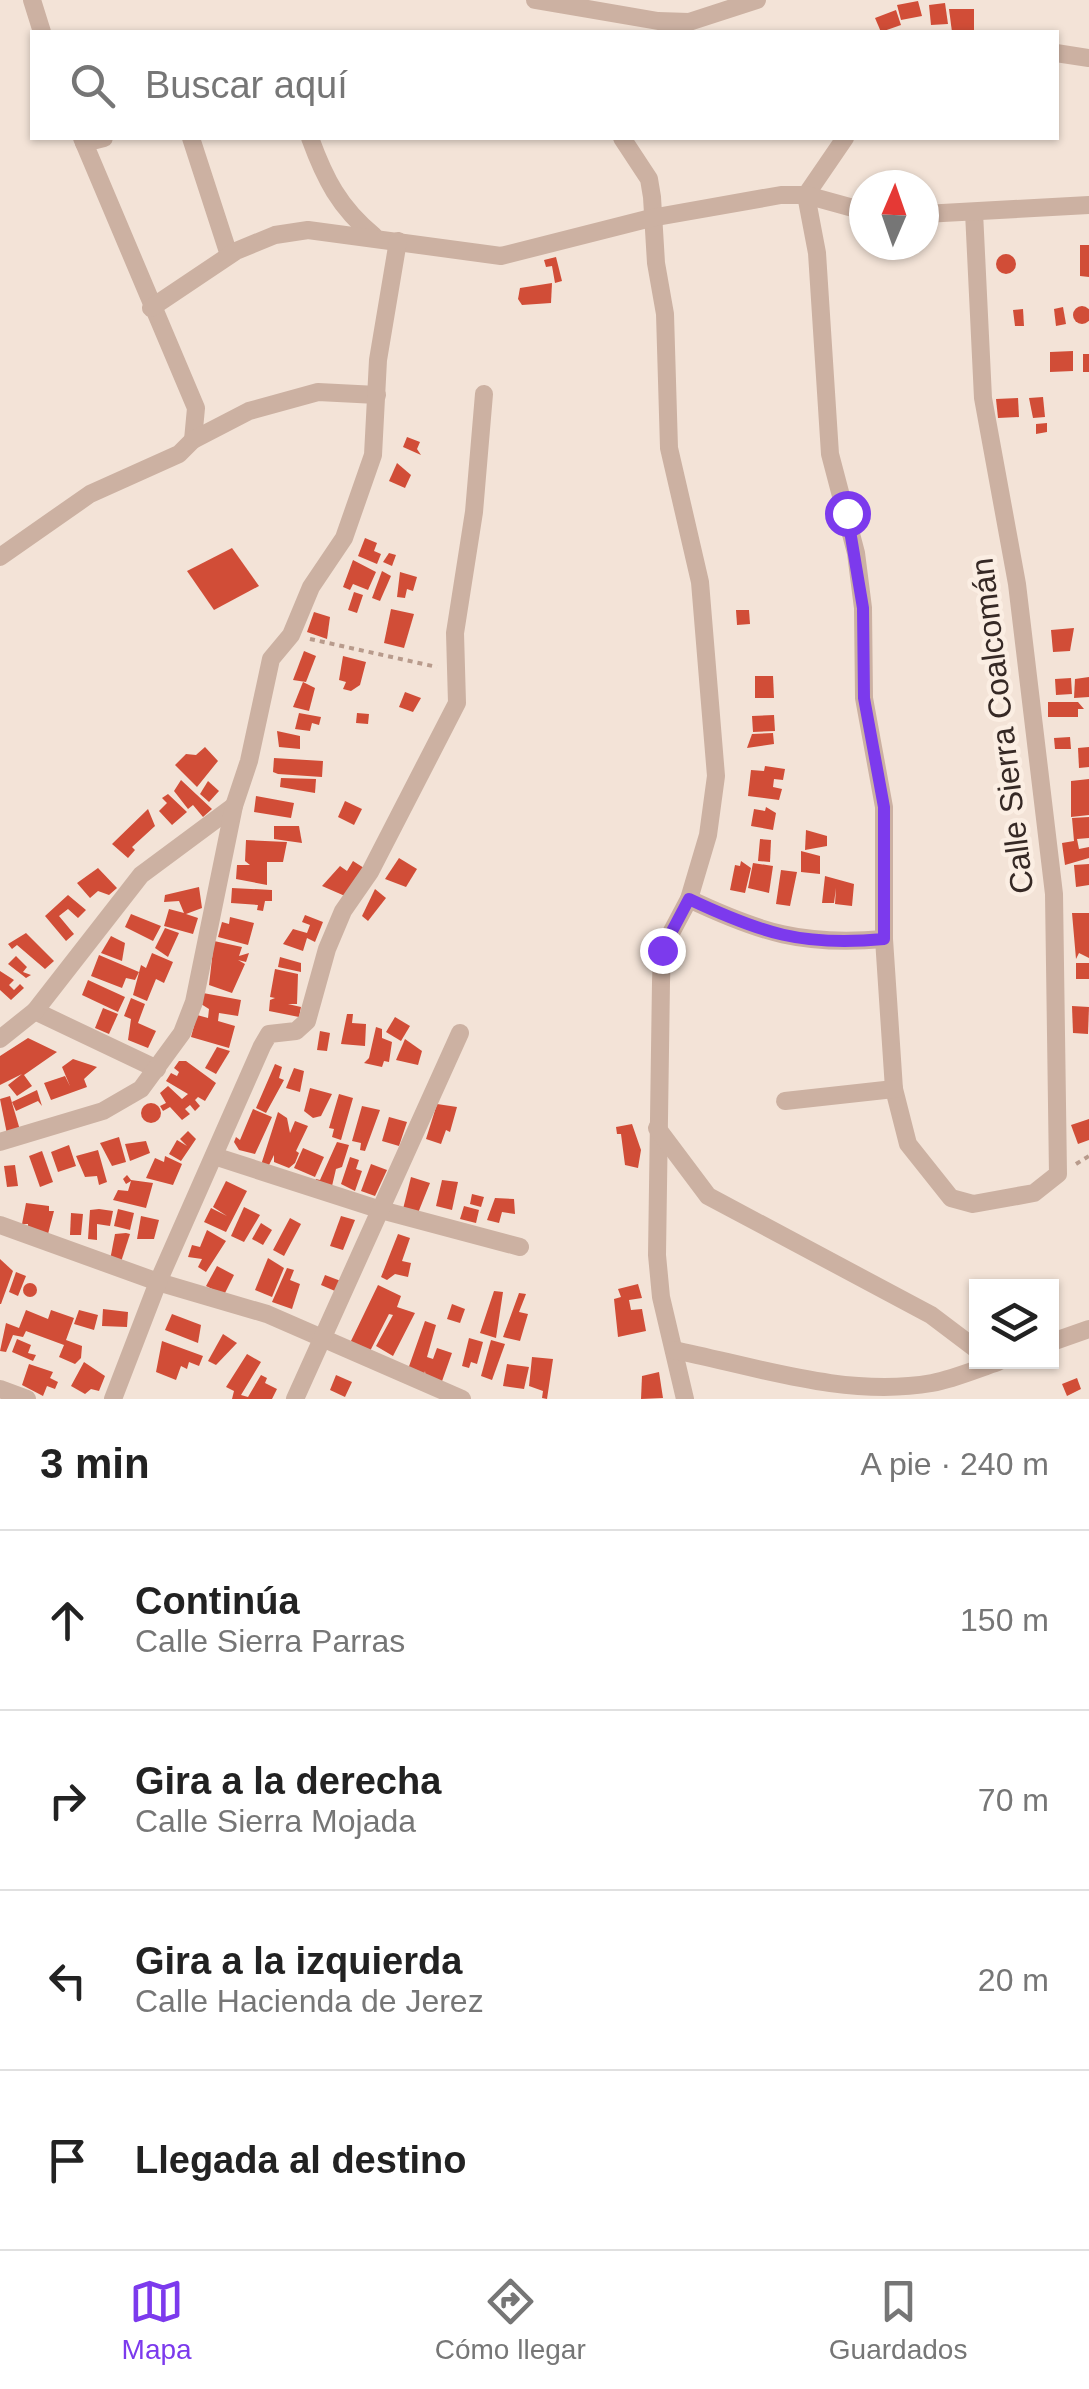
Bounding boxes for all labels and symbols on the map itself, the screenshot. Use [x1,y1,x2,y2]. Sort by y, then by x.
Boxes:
north arrow [849,170,939,260]
route start [825,491,871,537]
street label: Calle Sierra Coalcomán [964,556,1040,896]
route end [640,928,686,974]

